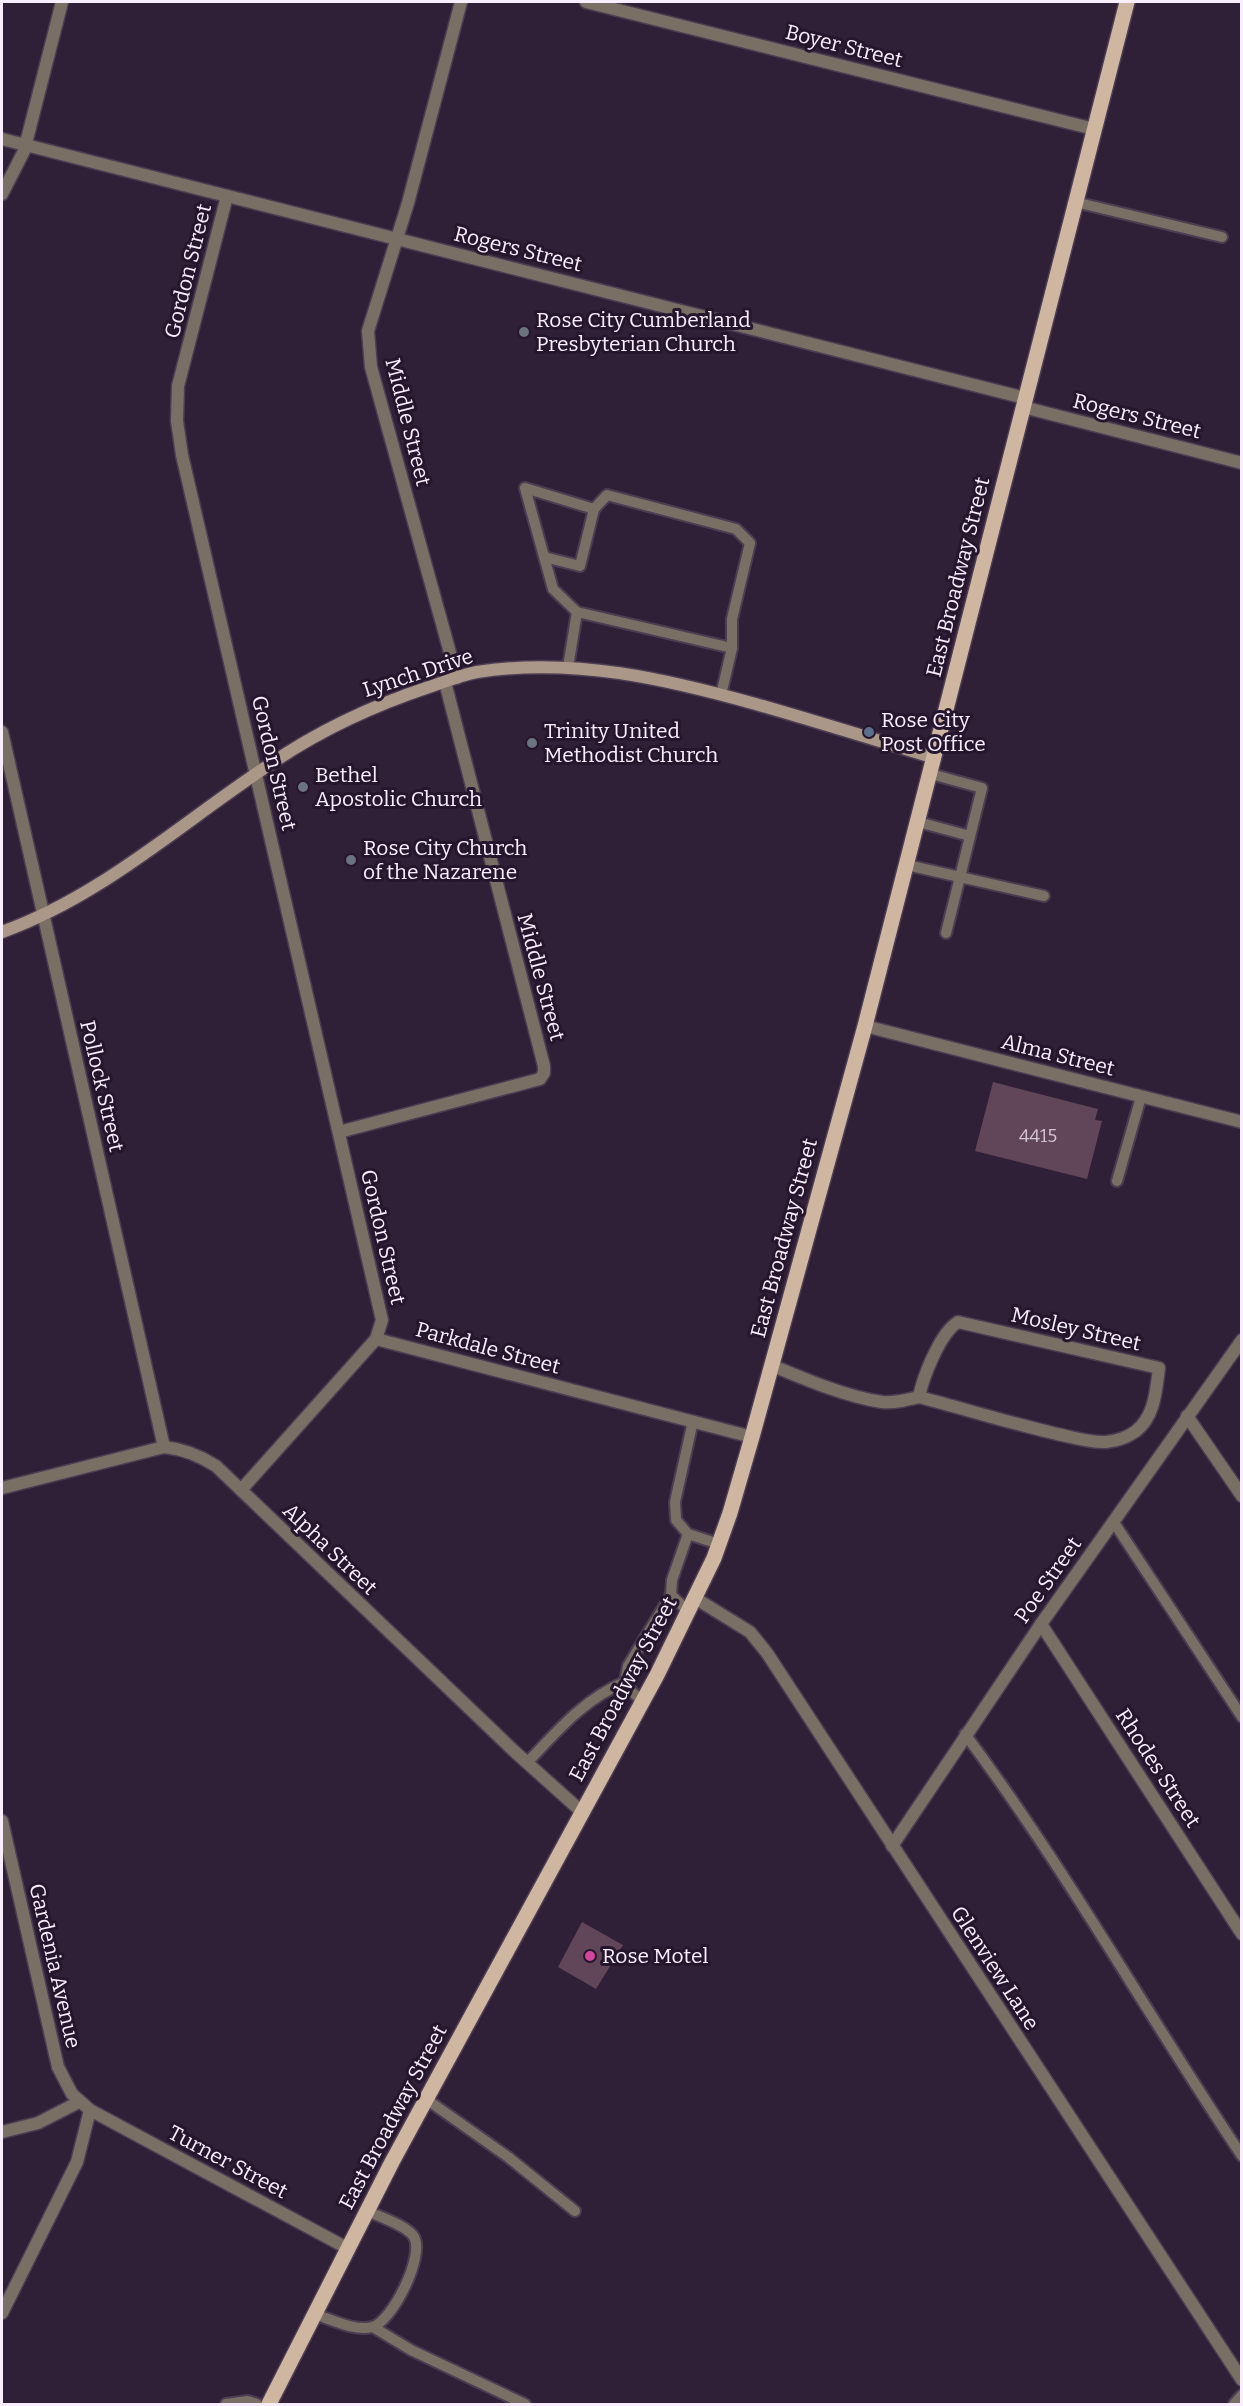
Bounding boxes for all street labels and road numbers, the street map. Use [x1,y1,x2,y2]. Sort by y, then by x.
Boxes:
street label: Boyer Street [783,19,906,73]
street label: Gordon Street [159,201,217,341]
street label: Rogers Street [451,221,585,278]
street label: Middle Street [380,355,437,489]
street label: Rogers Street [1070,388,1204,445]
street label: East Broadway Street [921,474,996,680]
street label: Lynch Drive [360,643,476,703]
street label: Gordon Street [246,693,302,833]
street label: Middle Street [512,910,571,1044]
street label: Pollock Street [74,1018,130,1155]
street label: Alma Street [999,1028,1118,1082]
street label: East Broadway Street [745,1135,823,1341]
street label: Gordon Street [355,1167,411,1307]
street label: Mosley Street [1009,1301,1144,1357]
street label: Parkdale Street [413,1316,563,1380]
street label: Alpha Street [277,1498,383,1601]
street label: Poe Street [1009,1532,1087,1628]
street label: East Broadway Street [563,1592,683,1786]
street label: Rhodes Street [1110,1704,1206,1833]
street label: Gardenia Avenue [23,1881,87,2051]
street label: Glenview Lane [945,1901,1045,2035]
street label: East Broadway Street [333,2020,453,2214]
street label: Turner Street [164,2120,292,2205]

